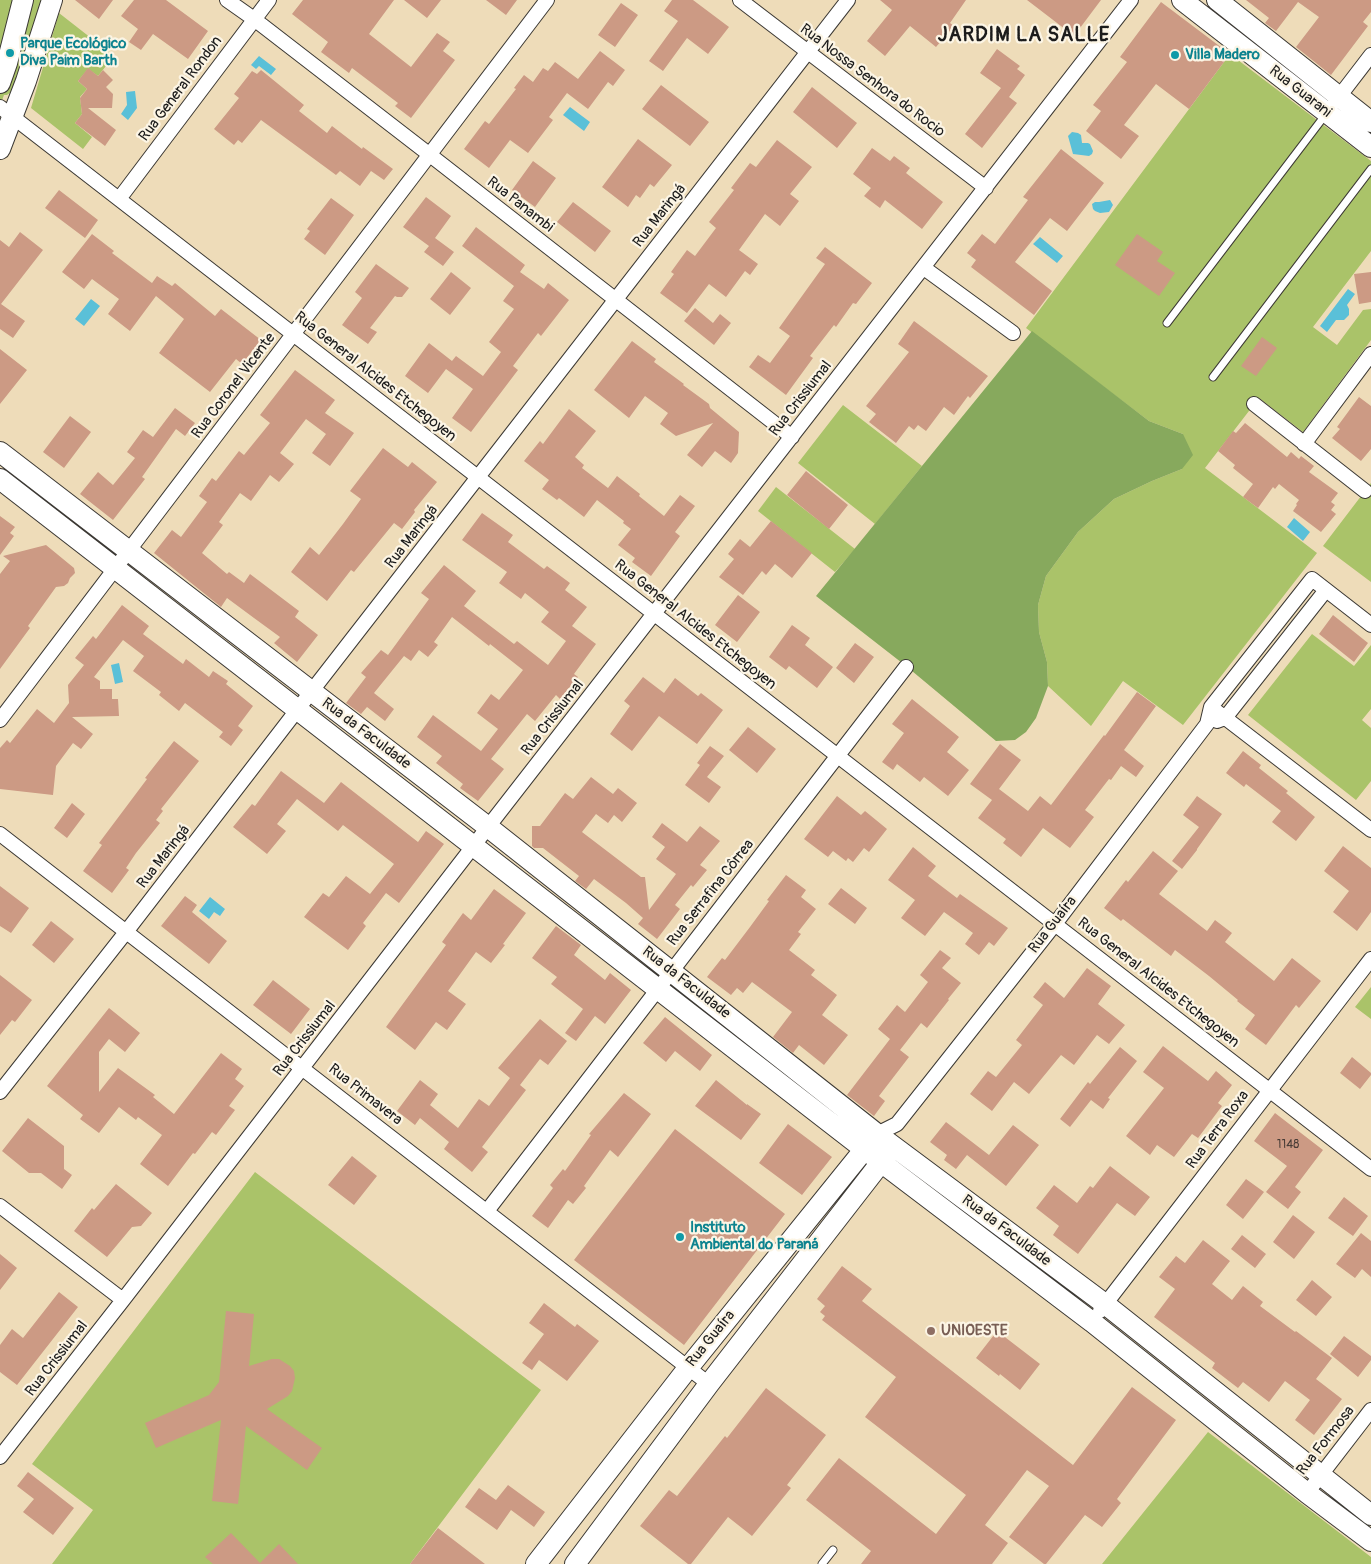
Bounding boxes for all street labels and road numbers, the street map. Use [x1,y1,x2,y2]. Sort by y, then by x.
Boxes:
street label: Rua Nossa Senhora do Rocio [796,21,948,141]
street label: Rua General Rondon [136,33,226,145]
street label: Rua Guarani [1265,62,1335,122]
street label: Rua Panambi [483,173,557,237]
street label: Rua Maringá [630,181,690,251]
street label: Rua General Alcides Etchegoyen [291,308,459,446]
street label: Rua Coronel Vicente [188,330,280,442]
street label: Rua Crissiumal [766,358,836,440]
street label: Rua Maringá [382,502,442,572]
street label: Rua General Alcides Etchegoyen [611,556,779,694]
street label: Rua Crissiumal [518,677,588,759]
street label: Rua da Faculdade [318,695,414,773]
street label: Rua Maringá [134,822,194,892]
street label: Rua Serrafina Côrrea [664,836,758,950]
street label: Rua Guaíra [1025,893,1081,957]
street label: Rua General Alcides Etchegoyen [1074,914,1242,1052]
street label: Rua da Faculdade [638,943,734,1023]
street label: Rua Crissiumal [270,998,340,1080]
street label: Rua Primavera [324,1061,406,1129]
street label: Rua Terra Roxa [1183,1087,1253,1173]
street label: Rua da Faculdade [958,1192,1054,1270]
street label: Rua Guaíra [683,1307,739,1371]
street label: Rua Crissiumal [22,1318,92,1400]
street label: Rua Formosa [1293,1403,1359,1479]

